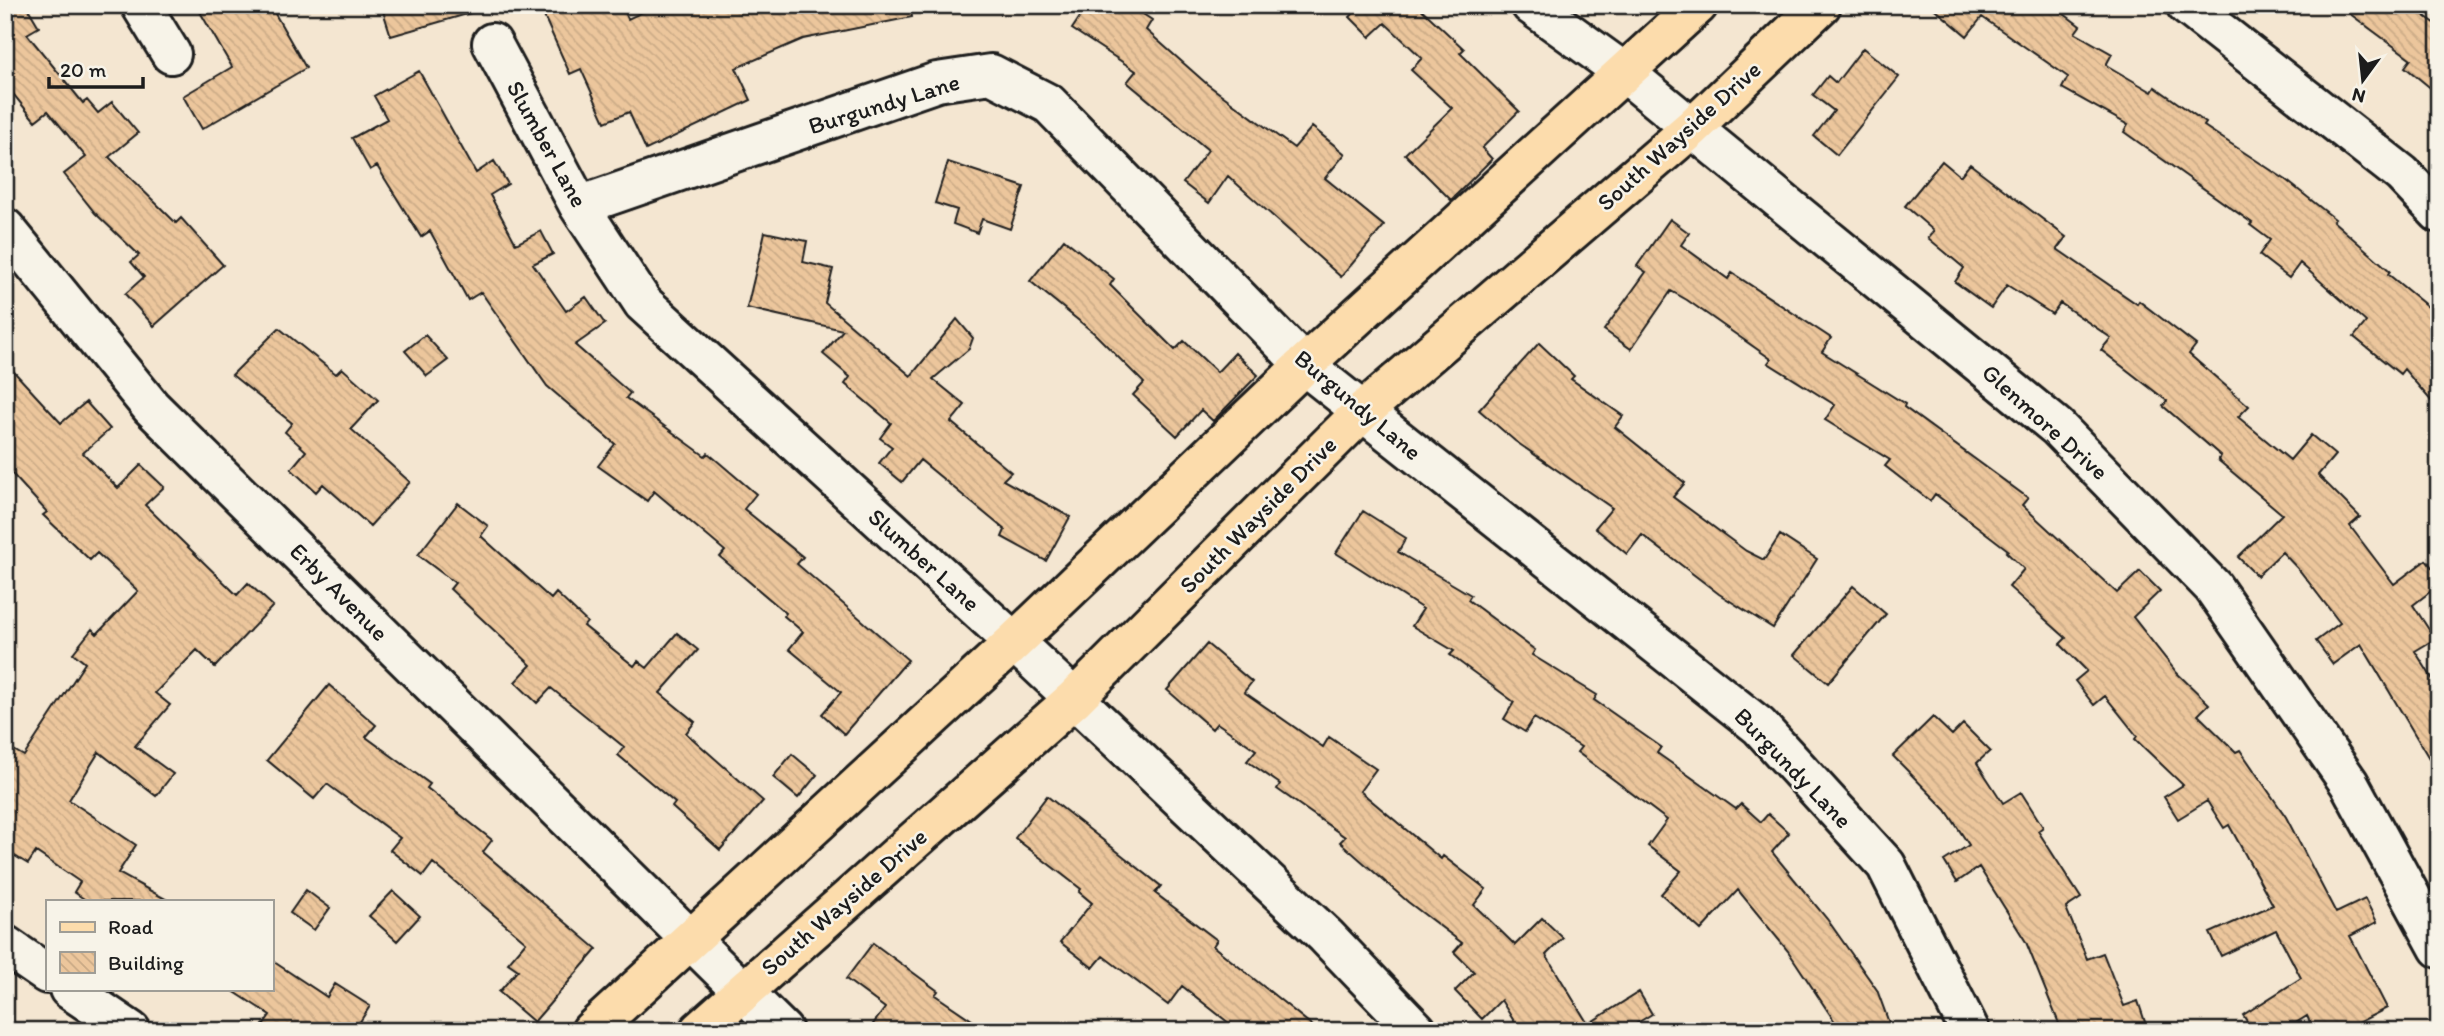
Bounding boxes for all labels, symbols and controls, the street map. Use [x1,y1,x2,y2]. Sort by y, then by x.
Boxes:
scale bar [49,46,144,90]
north arrow [2328,46,2398,116]
street label: South Wayside Drive [1591,54,1767,217]
text: 20 m [60,57,107,82]
street label: Burgundy Lane [805,67,963,140]
street label: Slumber Lane [501,75,594,212]
text: N [2350,83,2368,109]
street label: Burgundy Lane [1289,343,1428,466]
street label: Glenmore Drive [1976,357,2115,486]
street label: South Wayside Drive [1173,430,1342,599]
street label: Slumber Lane [862,502,986,617]
street label: Erby Avenue [284,536,395,647]
street label: Burgundy Lane [1728,701,1858,834]
street label: South Wayside Drive [755,822,933,982]
legend [46,900,273,990]
text: Road [108,914,154,939]
text: Building [108,950,184,975]

